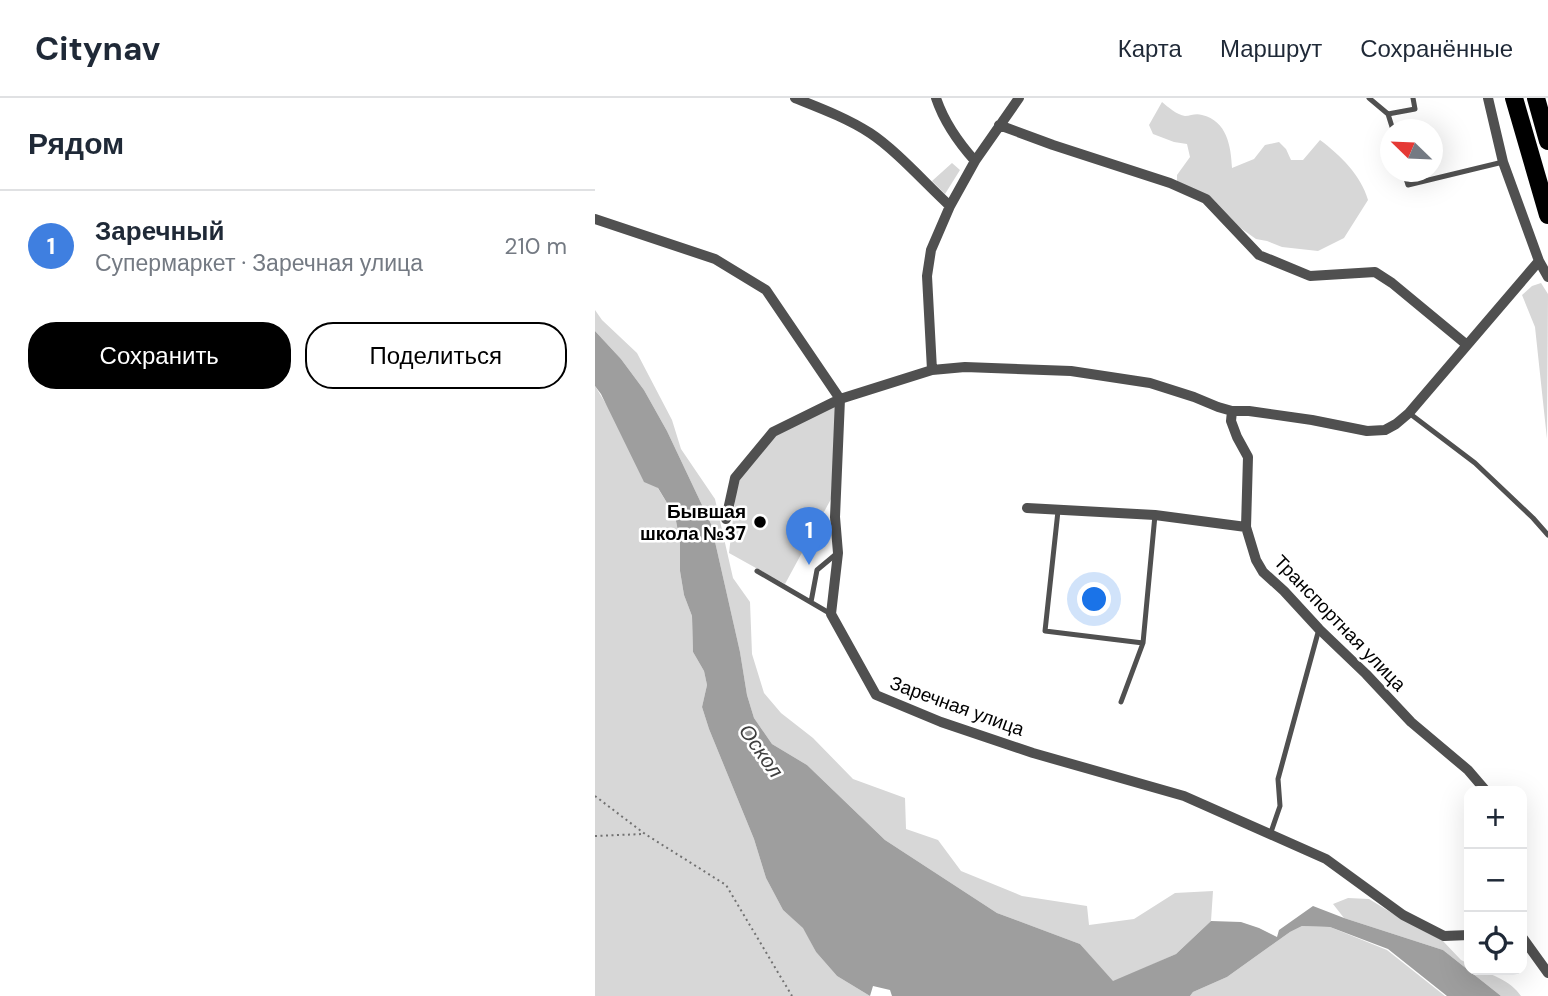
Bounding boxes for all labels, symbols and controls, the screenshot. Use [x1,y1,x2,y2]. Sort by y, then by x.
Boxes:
text: Citynav [35,27,160,70]
text: Карта [1118,33,1182,64]
text: Маршрут [1220,33,1322,64]
text: Сохранённые [1360,33,1513,64]
north arrow [1380,119,1443,182]
text: Рядом [28,124,124,163]
text: Заречный [95,214,224,248]
text: 1 [47,231,55,261]
text: 210 m [504,231,567,261]
text: Супермаркет · Заречная улица [95,248,423,278]
button: Сохранить [28,322,291,389]
button: Поделиться [305,322,567,389]
place label: Бывшая школа №37 [640,499,746,546]
pin: 1 [786,507,832,565]
marker: Бывшая школа №37 [752,514,768,530]
street label: Транспортная улица [1268,550,1412,697]
your location [1077,582,1111,616]
street label: Заречная улица [886,670,1028,742]
water label: Оскол [732,718,790,784]
map controls [1464,786,1527,975]
button: + [1464,786,1527,849]
button: − [1464,849,1527,912]
button: locate [1464,912,1527,975]

